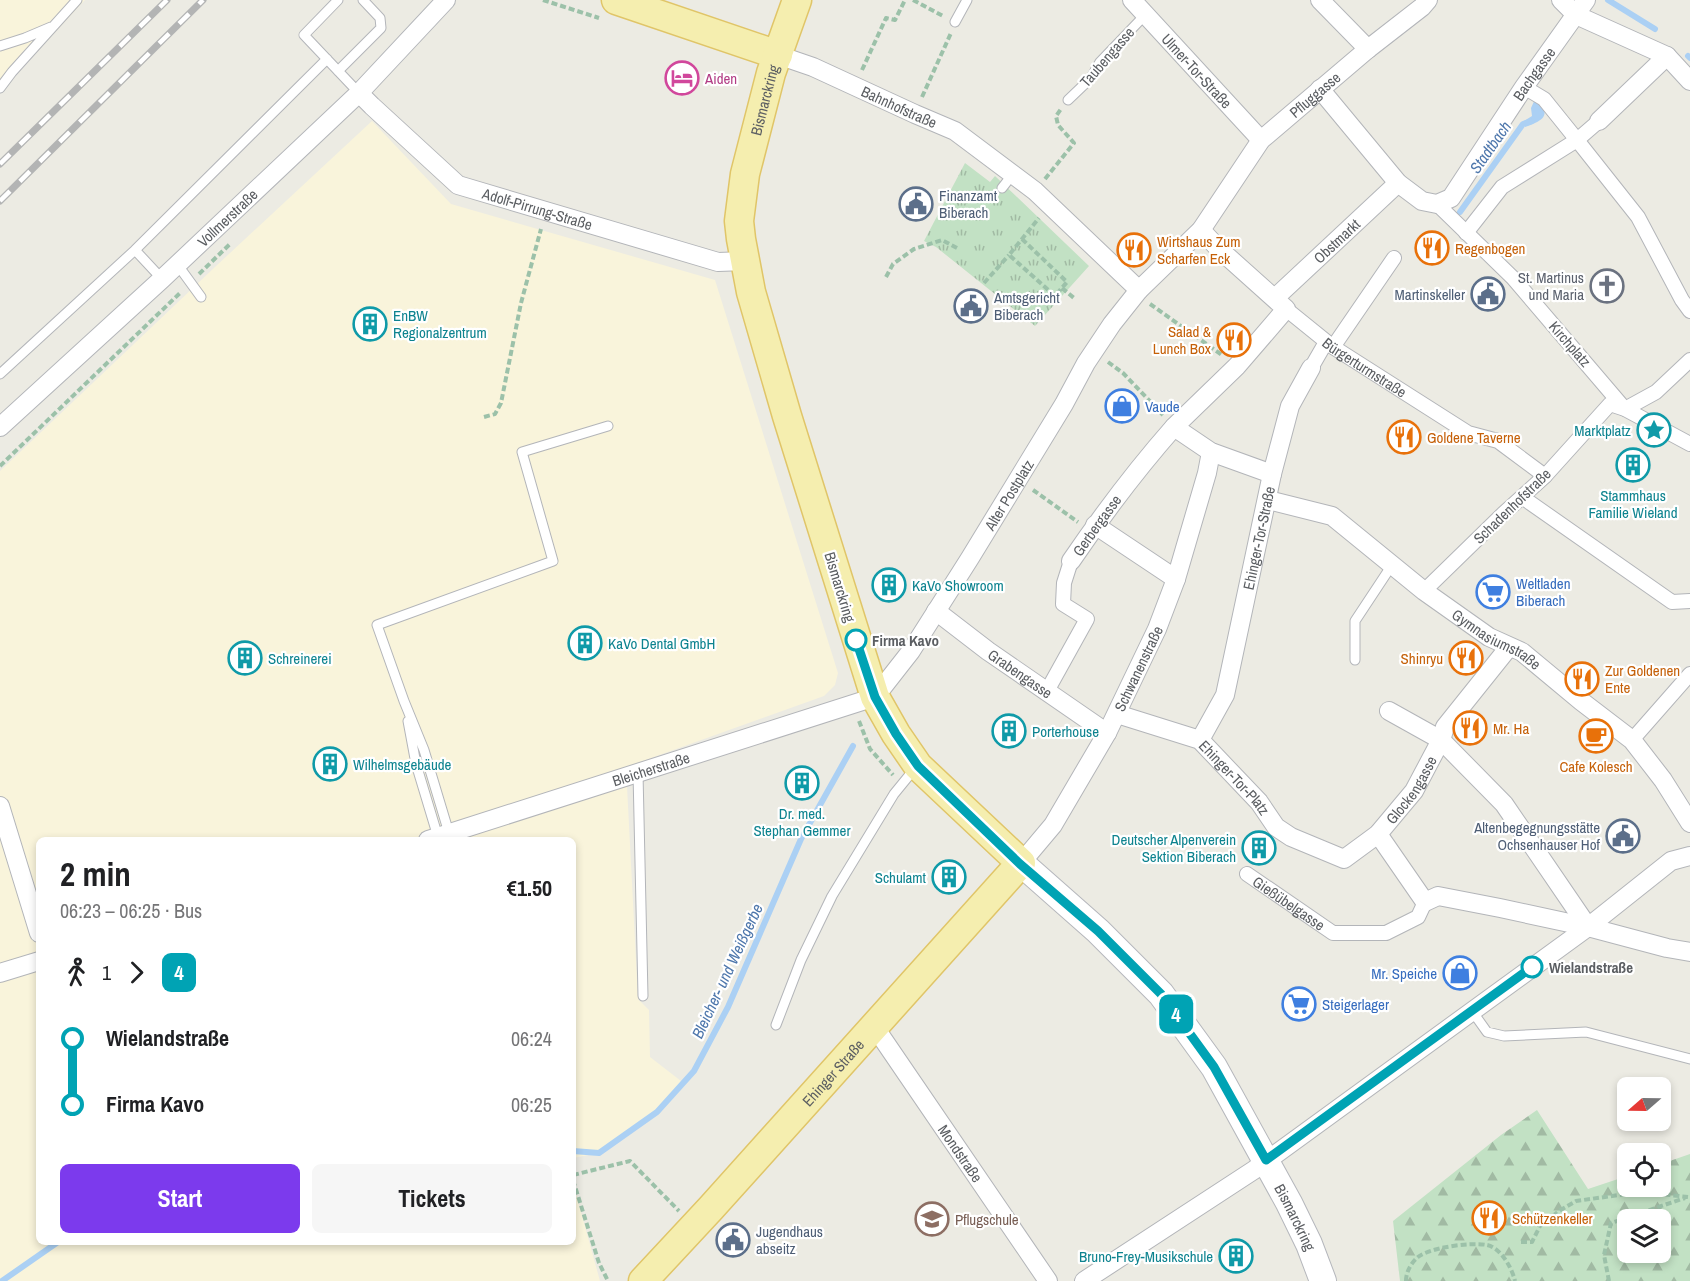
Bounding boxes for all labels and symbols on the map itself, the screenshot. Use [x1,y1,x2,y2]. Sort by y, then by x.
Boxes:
street label: Taubengasse [1075,22,1139,92]
street label: Ulmer-Tor-Straße [1157,29,1237,113]
street label: Bachgasse [1508,43,1560,104]
hotel icon: Aiden [664,60,700,96]
street label: Bismarckring [745,61,784,138]
street label: Pfluggasse [1285,67,1345,122]
place label: Aiden [704,68,737,89]
street label: Bahnhofstraße [858,80,940,133]
water label: Stadtbach [1464,116,1516,178]
street label: Adolf-Pirrung-Straße [479,182,595,235]
street label: Vollmerstraße [192,184,262,251]
place label: Finanzamt Biberach [939,185,998,223]
public building icon: Finanzamt Biberach [898,186,934,222]
street label: Obstmarkt [1308,213,1365,268]
restaurant icon: Regenbogen [1414,230,1450,266]
place label: Wirtshaus Zum Scharfen Eck [1157,231,1240,269]
restaurant icon: Wirtshaus Zum Scharfen Eck [1116,232,1152,268]
place label: Regenbogen [1455,238,1525,259]
place label: St. Martinus und Maria [1518,267,1584,305]
church icon: St. Martinus und Maria [1589,268,1625,304]
public building icon: Martinskeller [1470,276,1506,312]
place label: Martinskeller [1395,284,1465,305]
place label: Amtsgericht Biberach [993,287,1060,325]
public building icon: Amtsgericht Biberach [953,288,989,324]
place label: EnBW Regionalzentrum [393,305,487,343]
building icon: EnBW Regionalzentrum [352,306,388,342]
street label: Kirchplatz [1544,316,1596,372]
place label: Salad & Lunch Box [1153,321,1212,359]
restaurant icon: Salad & Lunch Box [1216,322,1252,358]
street label: Bürgerturmstraße [1318,332,1411,402]
shop icon: Vaude [1104,388,1140,424]
place label: Vaude [1145,396,1180,417]
place icon: Marktplatz [1636,412,1672,448]
restaurant icon: Goldene Taverne [1386,419,1422,455]
place label: Marktplatz [1574,420,1631,441]
place label: Goldene Taverne [1427,427,1521,448]
building icon: Stammhaus Familie Wieland [1615,447,1651,483]
street label: Alter Postplatz [978,455,1038,535]
street label: Schadenhofstraße [1469,463,1556,548]
street label: Ehinger-Tor-Straße [1237,484,1280,592]
place label: Stammhaus Familie Wieland [1589,485,1677,523]
street label: Gerbergasse [1067,490,1126,560]
street label: Bismarckring [819,549,861,625]
building icon: KaVo Showroom [871,567,907,603]
place label: Weltladen Biberach [1516,573,1570,611]
supermarket icon: Weltladen Biberach [1475,574,1511,610]
place label: KaVo Showroom [912,575,1004,596]
street label: Gymnasiumstraße [1448,604,1546,674]
street label: Schwanenstraße [1109,622,1168,715]
building icon: KaVo Dental GmbH [567,625,603,661]
marker: Firma Kavo [845,629,867,651]
place label: Firma Kavo [872,630,939,651]
place label: KaVo Dental GmbH [608,633,715,654]
building icon: Schreinerei [227,640,263,676]
restaurant icon: Shinryu [1448,640,1484,676]
street label: Grabengasse [984,644,1057,703]
place label: Schreinerei [268,648,332,669]
place label: Shinryu [1401,648,1443,669]
place label: Zur Goldenen Ente [1605,660,1680,698]
restaurant icon: Zur Goldenen Ente [1564,661,1600,697]
restaurant icon: Mr. Ha [1452,710,1488,746]
building icon: Porterhouse [991,713,1027,749]
place label: Mr. Ha [1493,718,1529,739]
cafe icon: Cafe Kolesch [1578,718,1614,754]
place label: Porterhouse [1032,721,1099,742]
street label: Ehinger-Tor-Platz [1195,735,1275,819]
building icon: Wilhelmsgebäude [312,746,348,782]
street label: Bleicherstraße [610,746,692,791]
street label: Glockengasse [1381,752,1441,828]
place label: Wilhelmsgebäude [353,754,452,775]
place label: Cafe Kolesch [1559,756,1633,777]
building icon: Dr. med. Stephan Gemmer [784,765,820,801]
place label: Dr. med. Stephan Gemmer [753,803,851,841]
place label: Altenbegegnungsstätte Ochsenhauser Hof [1473,817,1601,855]
public building icon: Altenbegegnungsstätte Ochsenhauser Hof [1605,818,1641,854]
place label: Deutscher Alpenverein Sektion Biberach [1112,829,1236,867]
building icon: Deutscher Alpenverein Sektion Biberach [1241,830,1277,866]
building icon: Schulamt [931,859,967,895]
place label: Schulamt [875,867,927,888]
street label: Gießübelgasse [1249,871,1330,935]
water label: Bleicher- und Weißgerbe [686,900,768,1042]
shop icon: Mr. Speiche [1442,955,1478,991]
marker: Wielandstraße [1521,956,1543,978]
place label: Wielandstraße [1549,957,1633,978]
place label: Mr. Speiche [1371,963,1437,984]
supermarket icon: Steigerlager [1281,986,1317,1022]
line badge: 4 [1156,994,1196,1034]
place label: Steigerlager [1322,994,1389,1015]
street label: Ehinger Straße [797,1034,869,1111]
north arrow [1617,1077,1671,1131]
street label: Mondstraße [934,1120,988,1186]
street label: Bismarckring [1270,1180,1321,1254]
restaurant icon: Schützenkeller [1471,1200,1507,1236]
school or university icon: Pflugschule [914,1201,950,1237]
place label: Schützenkeller [1512,1208,1593,1229]
place label: Pflugschule [955,1209,1019,1230]
place label: Jugendhaus abseitz [756,1221,823,1259]
public building icon: Jugendhaus abseitz [715,1222,751,1258]
building icon: Bruno-Frey-Musikschule [1218,1238,1254,1274]
place label: Bruno-Frey-Musikschule [1079,1246,1213,1267]

